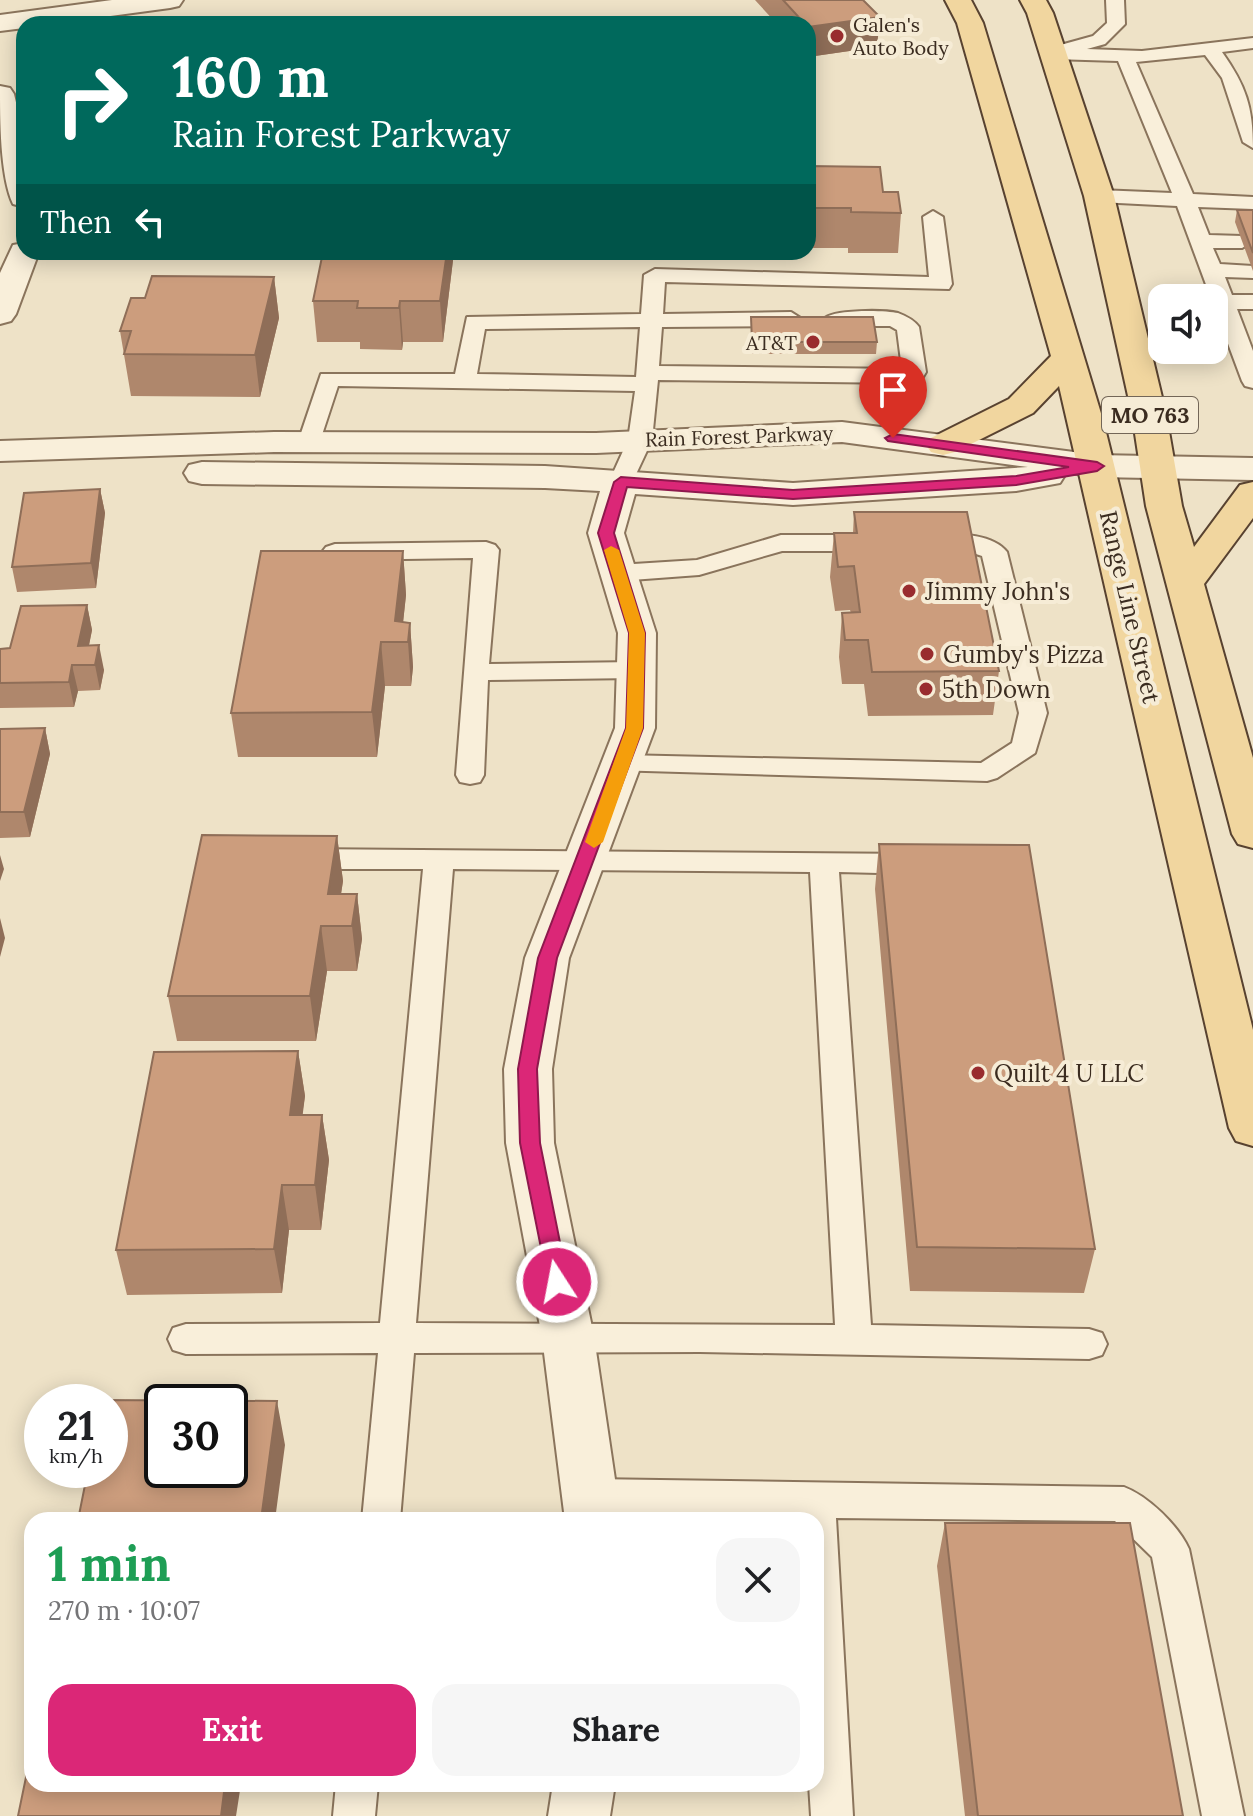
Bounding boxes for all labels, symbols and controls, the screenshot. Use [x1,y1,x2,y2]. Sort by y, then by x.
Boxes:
place label: Galen's Auto Body [852,12,949,60]
marker: Galen's Auto Body [828,27,846,45]
text: 160 m [172,41,329,112]
icon: right [40,48,144,152]
text: Rain Forest Parkway [172,111,510,157]
icon: left [128,200,172,244]
text: Then [40,203,112,241]
map controls [1148,284,1228,364]
button: sound [1148,284,1228,364]
place label: AT&T [745,330,797,355]
marker: AT&T [804,333,822,351]
pin [859,356,927,438]
icon: arrive [871,368,915,412]
road number: MO 763 [1102,397,1198,433]
street label: Rain Forest Parkway [645,420,834,452]
street label: Range Line Street [1093,508,1167,707]
place label: Jimmy John's [924,576,1070,607]
marker: Jimmy John's [900,582,918,600]
place label: Gumby's Pizza [943,639,1104,670]
marker: Gumby's Pizza [918,645,936,663]
place label: 5th Down [942,674,1051,705]
marker: 5th Down [917,680,935,698]
place label: Quilt 4 U LLC [994,1058,1144,1089]
marker: Quilt 4 U LLC [969,1064,987,1082]
position arrow [515,1240,599,1324]
speed limit sign: 30 [144,1384,248,1488]
text: 21 [57,1400,95,1451]
text: km/h [49,1443,103,1468]
text: 1 min [48,1533,171,1594]
button: close [716,1538,800,1622]
text: 270 m · 10:07 [48,1594,200,1627]
button: Exit [48,1684,416,1776]
button: Share [432,1684,800,1776]

